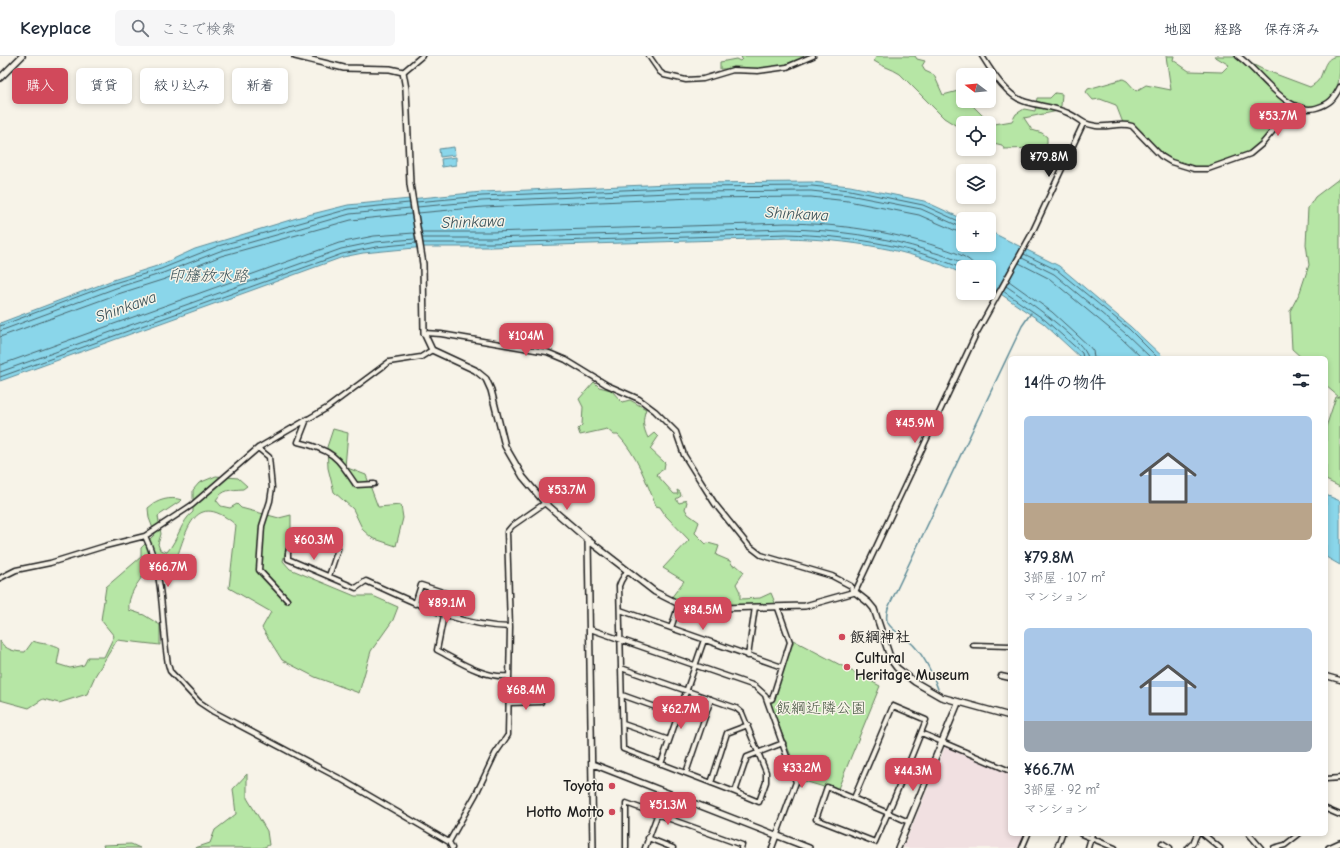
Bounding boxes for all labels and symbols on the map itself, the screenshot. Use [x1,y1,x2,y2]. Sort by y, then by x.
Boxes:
north arrow [956,68,996,108]
pin: ¥53.7M [1245,103,1311,137]
pin: ¥79.8M [1016,144,1082,178]
water label: Shinkawa [765,203,829,225]
water label: Shinkawa [441,212,505,232]
water label: 印旛放水路 [168,267,249,285]
water label: Shinkawa [93,288,159,326]
pin: ¥104M [498,323,554,357]
pin: ¥45.9M [882,410,948,444]
pin: ¥53.7M [534,477,600,511]
pin: ¥60.3M [281,527,347,561]
pin: ¥66.7M [135,554,201,588]
pin: ¥89.1M [414,590,480,624]
pin: ¥84.5M [670,597,736,631]
place label: 飯綱神社 [850,628,910,646]
marker: 飯綱神社 [837,632,847,642]
place label: Cultural Heritage Museum [855,649,969,684]
marker: Cultural Heritage Museum [842,662,852,672]
pin: ¥68.4M [493,677,559,711]
pin: ¥62.7M [648,696,714,730]
park label: 飯綱近隣公園 [776,699,866,717]
pin: ¥33.2M [769,755,835,789]
pin: ¥44.3M [880,758,946,792]
place label: Toyota [563,777,604,795]
marker: Toyota [607,781,617,791]
pin: ¥51.3M [635,792,701,826]
place label: Hotto Motto [526,803,604,821]
marker: Hotto Motto [607,807,617,817]

